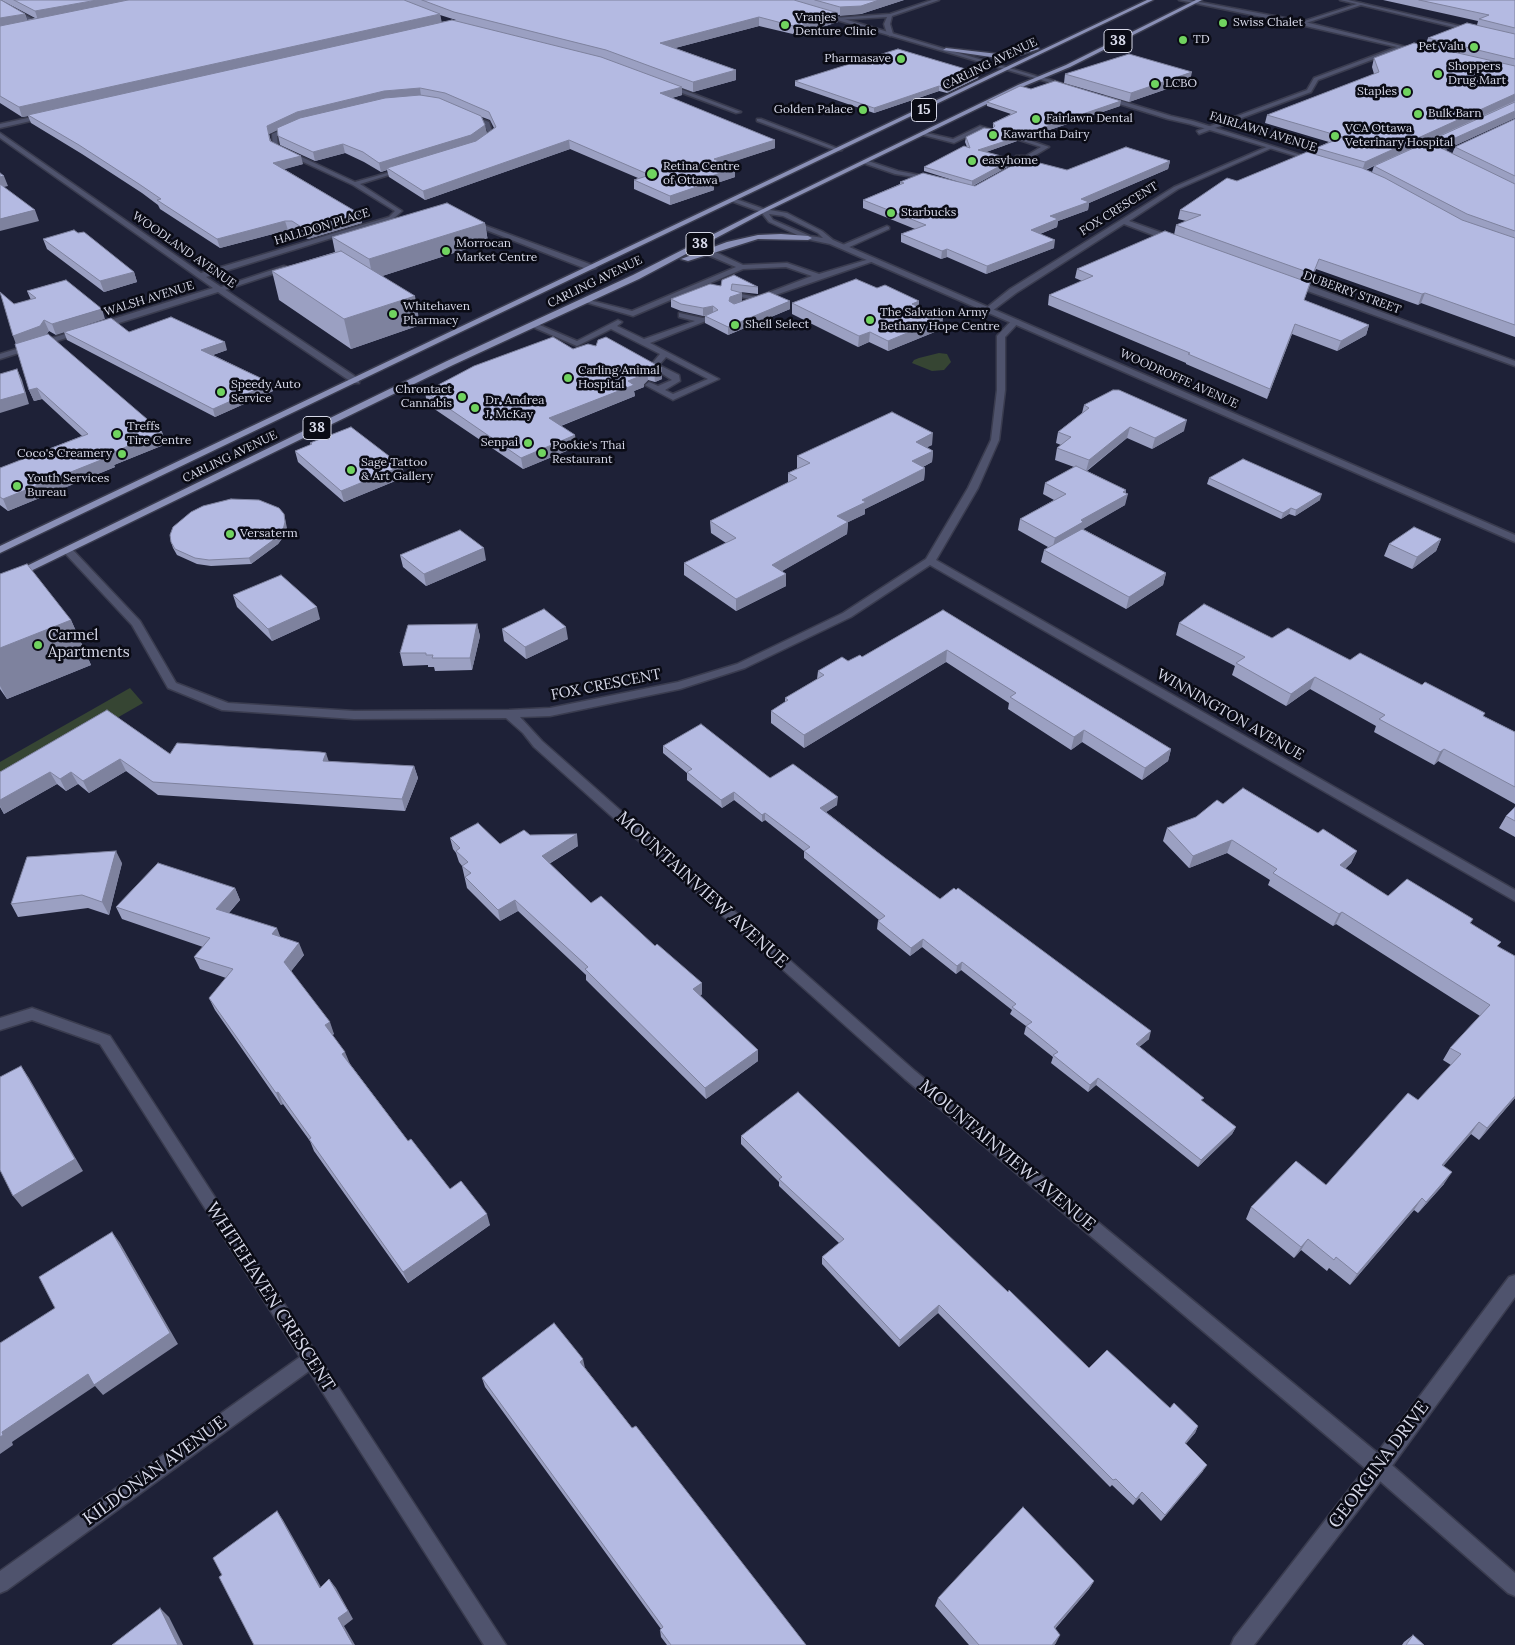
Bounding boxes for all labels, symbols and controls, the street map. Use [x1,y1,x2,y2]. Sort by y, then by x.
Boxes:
place label: Vranjes Denture Clinic [795,11,876,39]
place label: Swiss Chalet [1233,16,1303,30]
marker: Swiss Chalet [1217,17,1229,29]
marker: Vranjes Denture Clinic [779,19,791,31]
road number: 38 [1104,29,1132,52]
place label: TD [1193,33,1210,47]
marker: TD [1177,34,1189,46]
street label: CARLING AVENUE [940,35,1040,93]
place label: Pet Valu [1418,40,1464,54]
marker: Pet Valu [1468,41,1480,53]
place label: Pharmasave [824,52,891,66]
marker: Pharmasave [895,53,907,65]
place label: Shoppers Drug Mart [1448,60,1506,88]
marker: Shoppers Drug Mart [1432,68,1444,80]
place label: LCBO [1165,77,1197,91]
marker: LCBO [1149,78,1161,90]
place label: Staples [1357,85,1397,99]
marker: Staples [1401,86,1413,98]
road number: 15 [912,98,936,122]
place label: Golden Palace [774,103,853,117]
marker: Golden Palace [857,104,869,116]
place label: Bulk Barn [1428,107,1482,121]
marker: Bulk Barn [1412,108,1424,120]
street label: FAIRLAWN AVENUE [1208,109,1318,155]
place label: Fairlawn Dental [1046,112,1133,126]
marker: Fairlawn Dental [1030,113,1042,125]
place label: VCA Ottawa Veterinary Hospital [1345,122,1453,150]
place label: Kawartha Dairy [1003,128,1090,142]
marker: Kawartha Dairy [987,129,999,141]
marker: VCA Ottawa Veterinary Hospital [1329,130,1341,142]
place label: easyhome [982,154,1038,168]
marker: easyhome [966,155,978,167]
place label: Retina Centre of Ottawa [663,160,740,188]
marker: Retina Centre of Ottawa [645,167,659,181]
street label: FOX CRESCENT [1077,179,1161,239]
street label: HALLDON PLACE [273,206,371,248]
place label: Starbucks [901,206,956,220]
marker: Starbucks [885,207,897,219]
street label: WOODLAND AVENUE [129,209,239,291]
road number: 38 [686,232,714,255]
place label: Morrocan Market Centre [456,237,537,265]
marker: Morrocan Market Centre [440,245,452,257]
street label: CARLING AVENUE [545,253,645,311]
street label: DUBERRY STREET [1301,269,1403,317]
street label: WALSH AVENUE [102,278,196,320]
place label: Whitehaven Pharmacy [403,300,470,328]
place label: The Salvation Army Bethany Hope Centre [880,306,1000,334]
marker: Whitehaven Pharmacy [387,308,399,320]
marker: The Salvation Army Bethany Hope Centre [864,314,876,326]
place label: Shell Select [745,318,809,332]
marker: Shell Select [729,319,741,331]
street label: WOODROFFE AVENUE [1117,346,1241,412]
place label: Carling Animal Hospital [578,364,660,392]
marker: Carling Animal Hospital [562,372,574,384]
place label: Speedy Auto Service [231,378,301,406]
place label: Chrontact Cannabis [395,383,452,411]
marker: Speedy Auto Service [215,386,227,398]
marker: Chrontact Cannabis [456,391,468,403]
place label: Dr. Andrea J. McKay [485,394,544,422]
marker: Dr. Andrea J. McKay [469,402,481,414]
road number: 38 [303,416,331,439]
place label: Treffs Tire Centre [127,420,191,448]
marker: Treffs Tire Centre [111,428,123,440]
street label: CARLING AVENUE [180,428,280,486]
place label: Senpai [481,436,518,450]
marker: Senpai [522,437,534,449]
place label: Pookie's Thai Restaurant [552,439,625,467]
place label: Coco's Creamery [17,447,112,461]
marker: Pookie's Thai Restaurant [536,447,548,459]
marker: Coco's Creamery [116,448,128,460]
place label: Sage Tattoo & Art Gallery [361,456,433,484]
marker: Sage Tattoo & Art Gallery [345,464,357,476]
place label: Youth Services Bureau [27,472,109,500]
marker: Youth Services Bureau [11,480,23,492]
place label: Versaterm [240,527,298,541]
marker: Versaterm [224,528,236,540]
place label: Carmel Apartments [48,627,130,662]
marker: Carmel Apartments [32,639,44,651]
street label: FOX CRESCENT [549,665,663,705]
street label: WINNINGTON AVENUE [1153,665,1307,765]
street label: MOUNTAINVIEW AVENUE [612,807,792,973]
street label: MOUNTAINVIEW AVENUE [914,1076,1100,1236]
street label: WHITEHAVEN CRESCENT [201,1198,339,1396]
street label: GEORGINA DRIVE [1324,1397,1434,1533]
street label: KILDONAN AVENUE [79,1412,231,1530]

